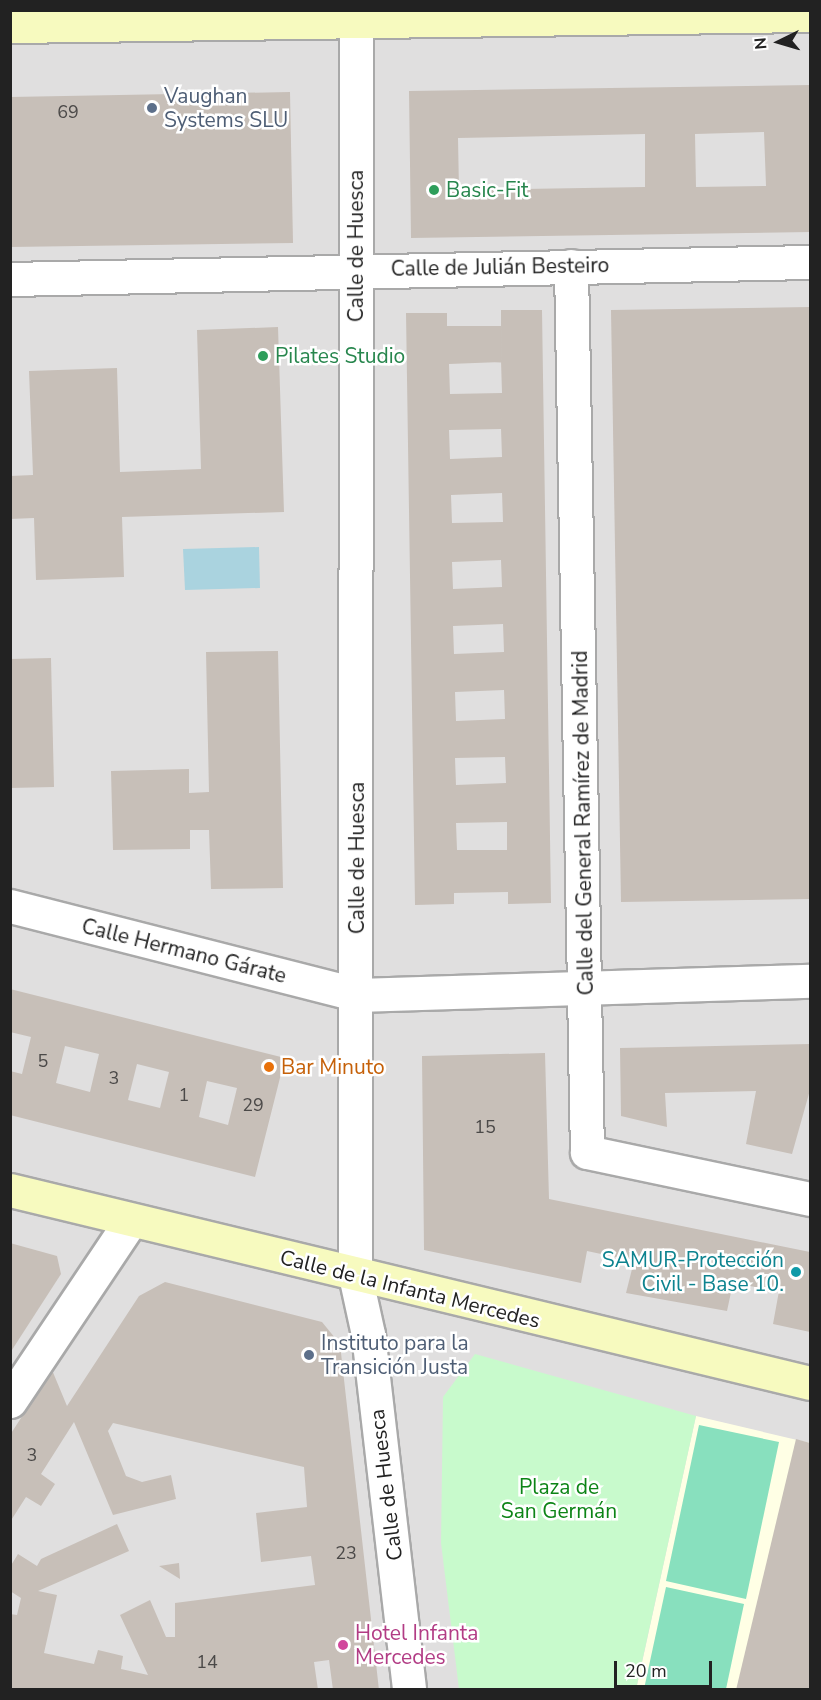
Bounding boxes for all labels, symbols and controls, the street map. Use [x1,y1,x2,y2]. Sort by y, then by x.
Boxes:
north arrow [749,12,809,72]
text: N [750,37,773,50]
place label: Vaughan Systems SLU [164,83,288,133]
house number: 69 [57,101,79,123]
marker: Vaughan Systems SLU [145,101,159,115]
street label: Calle de Huesca [343,170,369,322]
place label: Basic-Fit [446,177,528,203]
marker: Basic-Fit [427,183,441,197]
street label: Calle de Julián Besteiro [391,252,609,282]
place label: Pilates Studio [275,343,405,369]
marker: Pilates Studio [256,349,270,363]
street label: Calle del General Ramírez de Madrid [567,650,599,996]
street label: Calle de Huesca [344,782,370,934]
street label: Calle Hermano Gárate [79,913,289,989]
house number: 5 [38,1050,48,1072]
place label: Bar Minuto [281,1054,385,1080]
marker: Bar Minuto [262,1060,276,1074]
house number: 3 [109,1067,119,1089]
house number: 1 [179,1084,189,1106]
house number: 29 [242,1094,264,1116]
house number: 15 [474,1116,496,1138]
street label: Calle de la Infanta Mercedes [277,1244,543,1334]
place label: SAMUR-Protección Civil - Base 10. [602,1247,784,1297]
marker: SAMUR-Protección Civil - Base 10. [789,1265,803,1279]
place label: Instituto para la Transición Justa [321,1330,469,1380]
marker: Instituto para la Transición Justa [302,1348,316,1362]
street label: Calle de Huesca [364,1408,408,1562]
house number: 3 [27,1444,37,1466]
park label: Plaza de San Germán [501,1474,617,1524]
house number: 23 [335,1542,357,1564]
place label: Hotel Infanta Mercedes [355,1620,478,1670]
marker: Hotel Infanta Mercedes [336,1638,350,1652]
scale bar [617,1649,714,1687]
house number: 14 [196,1651,218,1673]
text: 20 m [625,1659,667,1683]

